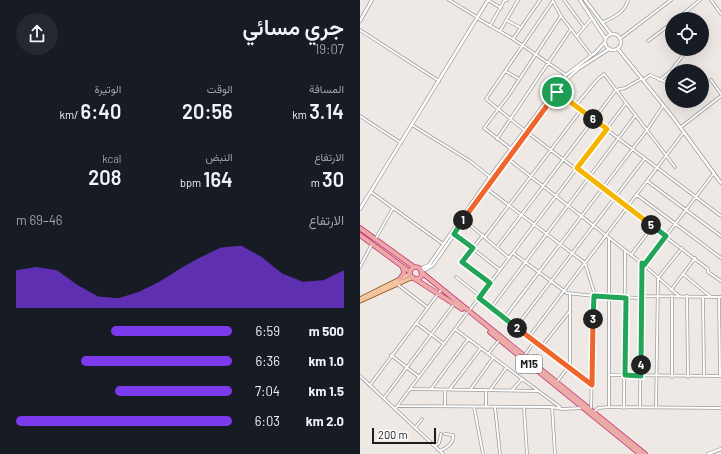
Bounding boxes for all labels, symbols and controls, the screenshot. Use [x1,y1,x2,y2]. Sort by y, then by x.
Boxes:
map controls [665,12,709,108]
button: locate [665,12,709,56]
button: share [16,13,58,55]
text: جري مسائي [242,13,344,39]
text: 19:07 [315,41,344,57]
button: layers [665,64,709,108]
pin [540,75,574,109]
icon: arrive [546,81,568,103]
text: الوتيرة [94,82,121,95]
text: الوقت [207,82,233,95]
text: المسافة [309,82,344,95]
text: 6:40 [81,99,121,123]
text: 20:56 [182,99,233,123]
text: 3.14 [309,99,344,123]
text: /km [59,108,81,121]
text: km [292,108,309,121]
pin: 6 [583,109,603,129]
text: 6 [590,112,596,125]
text: النبض [205,150,233,163]
text: الارتفاع [314,150,344,163]
text: kcal [102,152,121,165]
text: 208 [88,165,121,189]
text: 164 [203,167,233,191]
text: 30 [322,167,344,191]
text: bpm [180,176,203,189]
text: m [311,176,322,189]
pin: 1 [453,210,473,230]
text: 46–69 m [16,212,63,228]
text: الارتفاع [309,212,344,228]
text: 1 [461,213,465,226]
pin: 5 [641,215,661,235]
text: 5 [648,218,654,231]
pin: 3 [583,309,603,329]
text: 3 [590,312,596,325]
pin: 2 [507,318,527,338]
text: 2 [514,321,520,334]
text: 6:59 [255,323,280,339]
text: 500 m [309,323,344,339]
text: 6:36 [256,353,280,369]
text: 1.0 km [308,353,344,369]
road number: M15 [516,355,542,373]
pin: 4 [631,355,651,375]
text: 4 [638,358,644,371]
text: 7:04 [255,383,280,399]
text: 1.5 km [308,383,344,399]
text: 6:03 [255,413,280,429]
text: 2.0 km [306,413,344,429]
scale bar [372,426,436,445]
text: 200 m [378,428,408,441]

